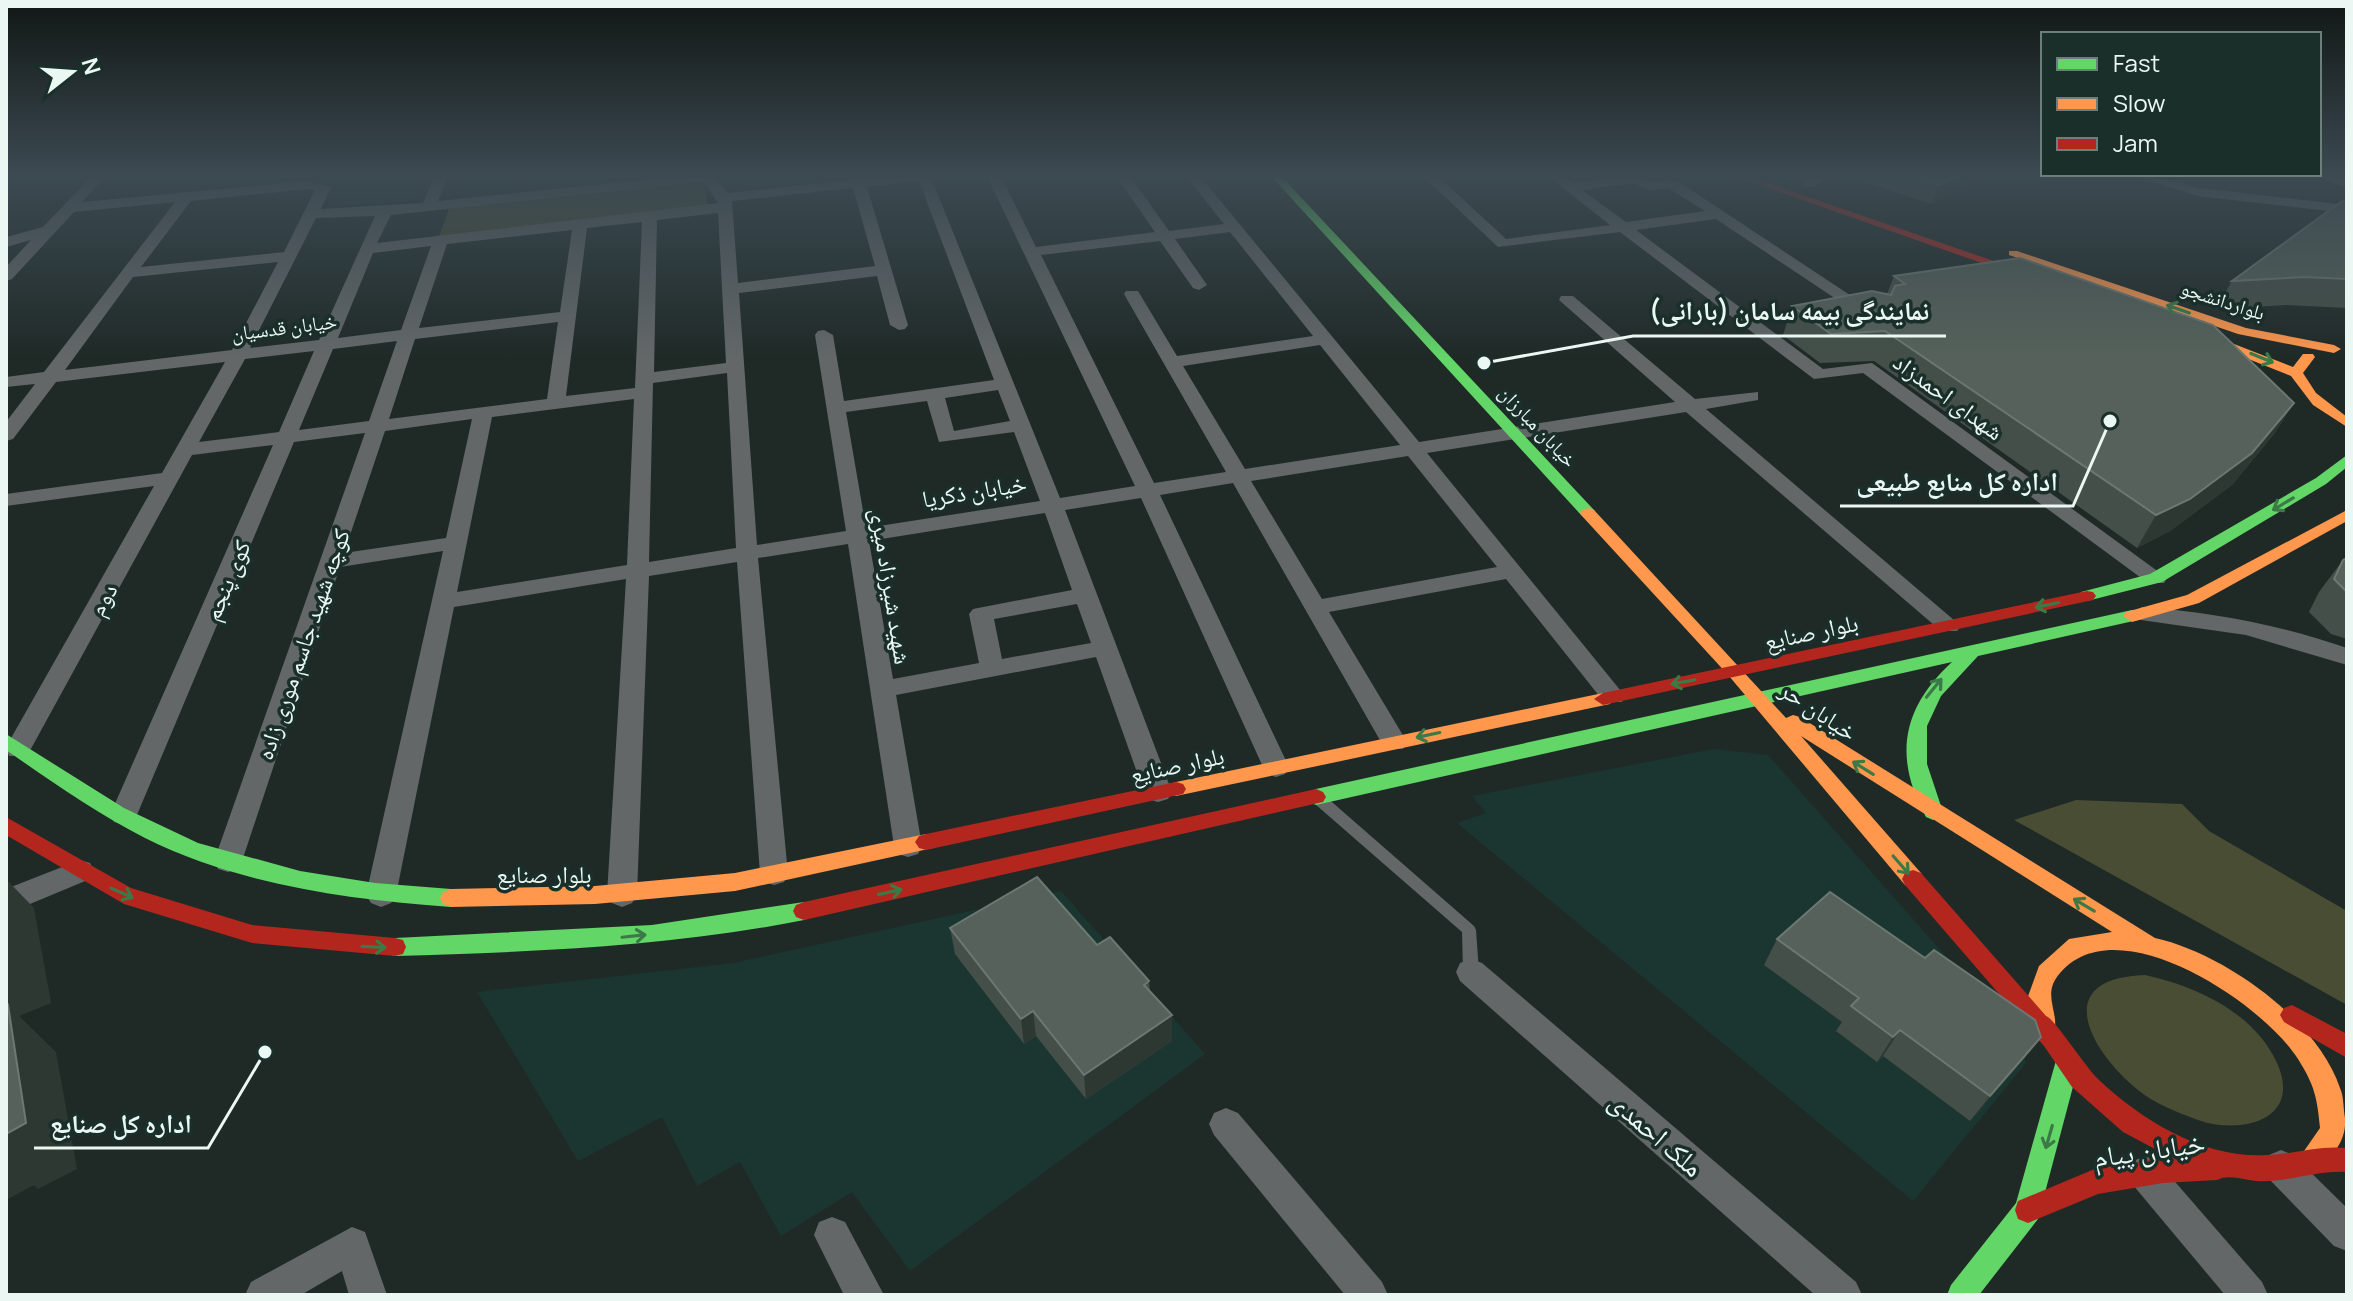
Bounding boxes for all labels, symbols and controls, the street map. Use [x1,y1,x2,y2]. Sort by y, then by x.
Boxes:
north arrow [32,32,112,112]
legend [2041,32,2321,176]
text: Fast [2113,46,2160,79]
text: N [74,54,108,78]
text: Slow [2113,86,2166,119]
text: Jam [2113,126,2158,159]
street label: بلواردانشجو [2178,274,2268,326]
callout: نمایندگی بیمه سامان (بارانی) [1633,286,1946,336]
text: نمایندگی بیمه سامان (بارانی) [1649,292,1929,328]
one-way arrow [2165,300,2190,315]
street label: خیابان قدسیان [230,307,339,347]
street label: شهدای احمدزاد [1887,345,2011,447]
one-way arrow [2249,352,2274,366]
street label: خیابان مبارزان [1493,379,1583,473]
callout: اداره کل منابع طبیعی [1840,456,2073,506]
text: اداره کل منابع طبیعی [1856,463,2058,499]
street label: خیابان ذکریا [919,465,1029,515]
one-way arrow [2272,496,2295,512]
street label: شهید شیرزاد میری [863,506,921,666]
street label: کوچه شهید جاسم موری زاده [247,524,358,764]
street label: کوی پنجم [194,535,259,626]
street label: دوم [80,577,125,622]
one-way arrow [2035,598,2060,613]
street label: بلوار صنایع [1761,605,1861,657]
street label: خیابان حر [1773,672,1864,748]
one-way arrow [1671,675,1696,690]
one-way arrow [1925,678,1943,699]
one-way arrow [1416,728,1442,743]
street label: بلوار صنایع [1127,738,1227,790]
one-way arrow [1852,760,1875,776]
one-way arrow [1892,854,1910,874]
street label: بلوار صنایع [496,857,592,890]
one-way arrow [876,884,902,899]
one-way arrow [109,886,133,901]
one-way arrow [2073,897,2096,913]
one-way arrow [620,929,647,944]
one-way arrow [360,940,387,955]
street label: ملک احمدی [1602,1081,1712,1185]
callout: اداره کل صنایع [34,1098,208,1148]
text: اداره کل صنایع [50,1105,192,1141]
street label: خیابان پیام [2091,1122,2207,1177]
one-way arrow [2041,1124,2056,1150]

